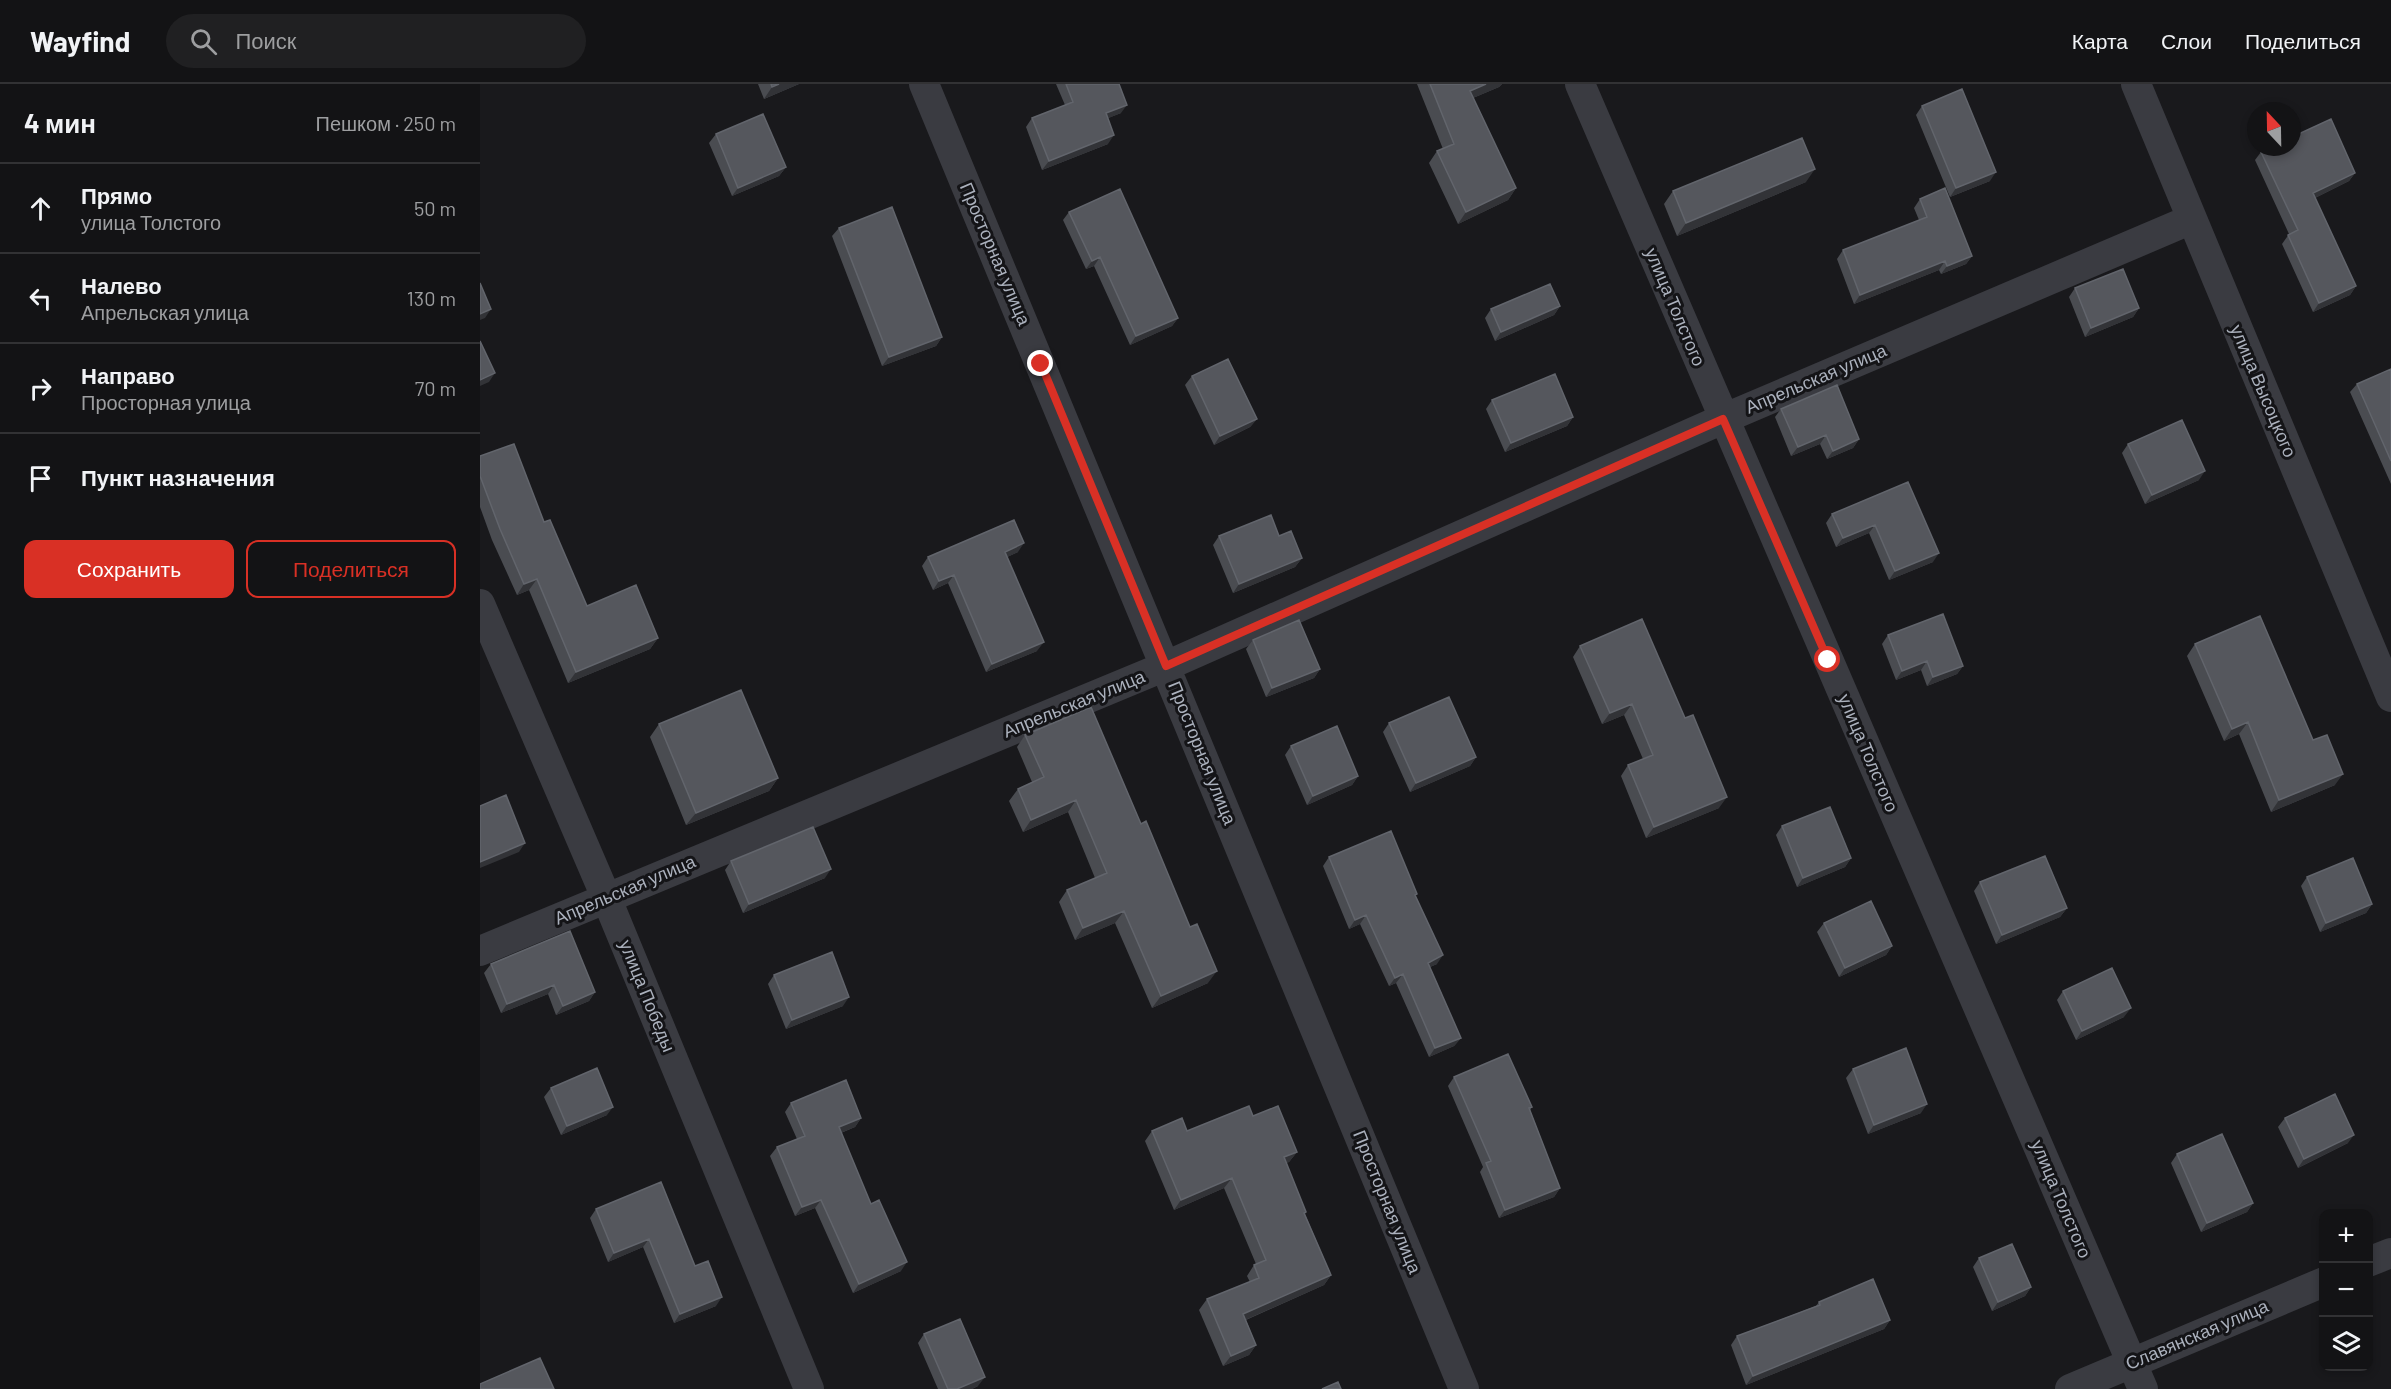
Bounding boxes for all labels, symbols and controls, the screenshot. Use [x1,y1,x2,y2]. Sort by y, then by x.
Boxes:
search box [166,14,586,68]
text: Wayfind [30,24,130,58]
icon: search [187,25,220,58]
text: Поиск [235,27,296,53]
text: Карта [2072,28,2128,53]
text: Слои [2161,28,2212,53]
text: Поделиться [2245,28,2361,53]
north arrow [2247,102,2301,156]
text: 4 мин [24,107,96,138]
text: Пешком · 250 m [316,111,456,135]
street label: Просторная улица [956,179,1036,329]
text: Прямо [81,182,152,208]
icon: ahead [24,192,57,225]
text: 50 m [414,196,456,220]
text: улица Толстого [81,210,221,234]
street label: улица Толстого [1641,244,1711,369]
text: Налево [81,272,162,298]
icon: left [24,282,57,315]
text: 130 m [407,286,456,310]
text: Апрельская улица [81,300,249,324]
street label: улица Высоцкого [2226,321,2302,460]
street label: Апрельская улица [1742,338,1890,418]
route end [1027,350,1053,376]
text: Направо [81,362,175,388]
icon: right [24,372,57,405]
text: 70 m [415,376,456,400]
text: Просторная улица [81,390,251,414]
icon: arrive [24,462,57,495]
text: Пункт назначения [81,464,275,490]
button: Сохранить [24,540,234,598]
button: Поделиться [246,540,456,598]
route start [1814,646,1840,672]
street label: Апрельская улица [999,664,1149,742]
street label: Просторная улица [1164,678,1242,828]
street label: улица Толстого [1834,690,1904,815]
street label: Апрельская улица [551,849,699,929]
street label: улица Победы [615,936,680,1055]
street label: Просторная улица [1349,1127,1427,1277]
street label: улица Толстого [2027,1136,2097,1261]
map controls [2319,1209,2373,1371]
button: + [2319,1209,2373,1263]
button: − [2319,1263,2373,1317]
street label: Славянская улица [2122,1294,2272,1374]
button: layers [2319,1317,2373,1371]

